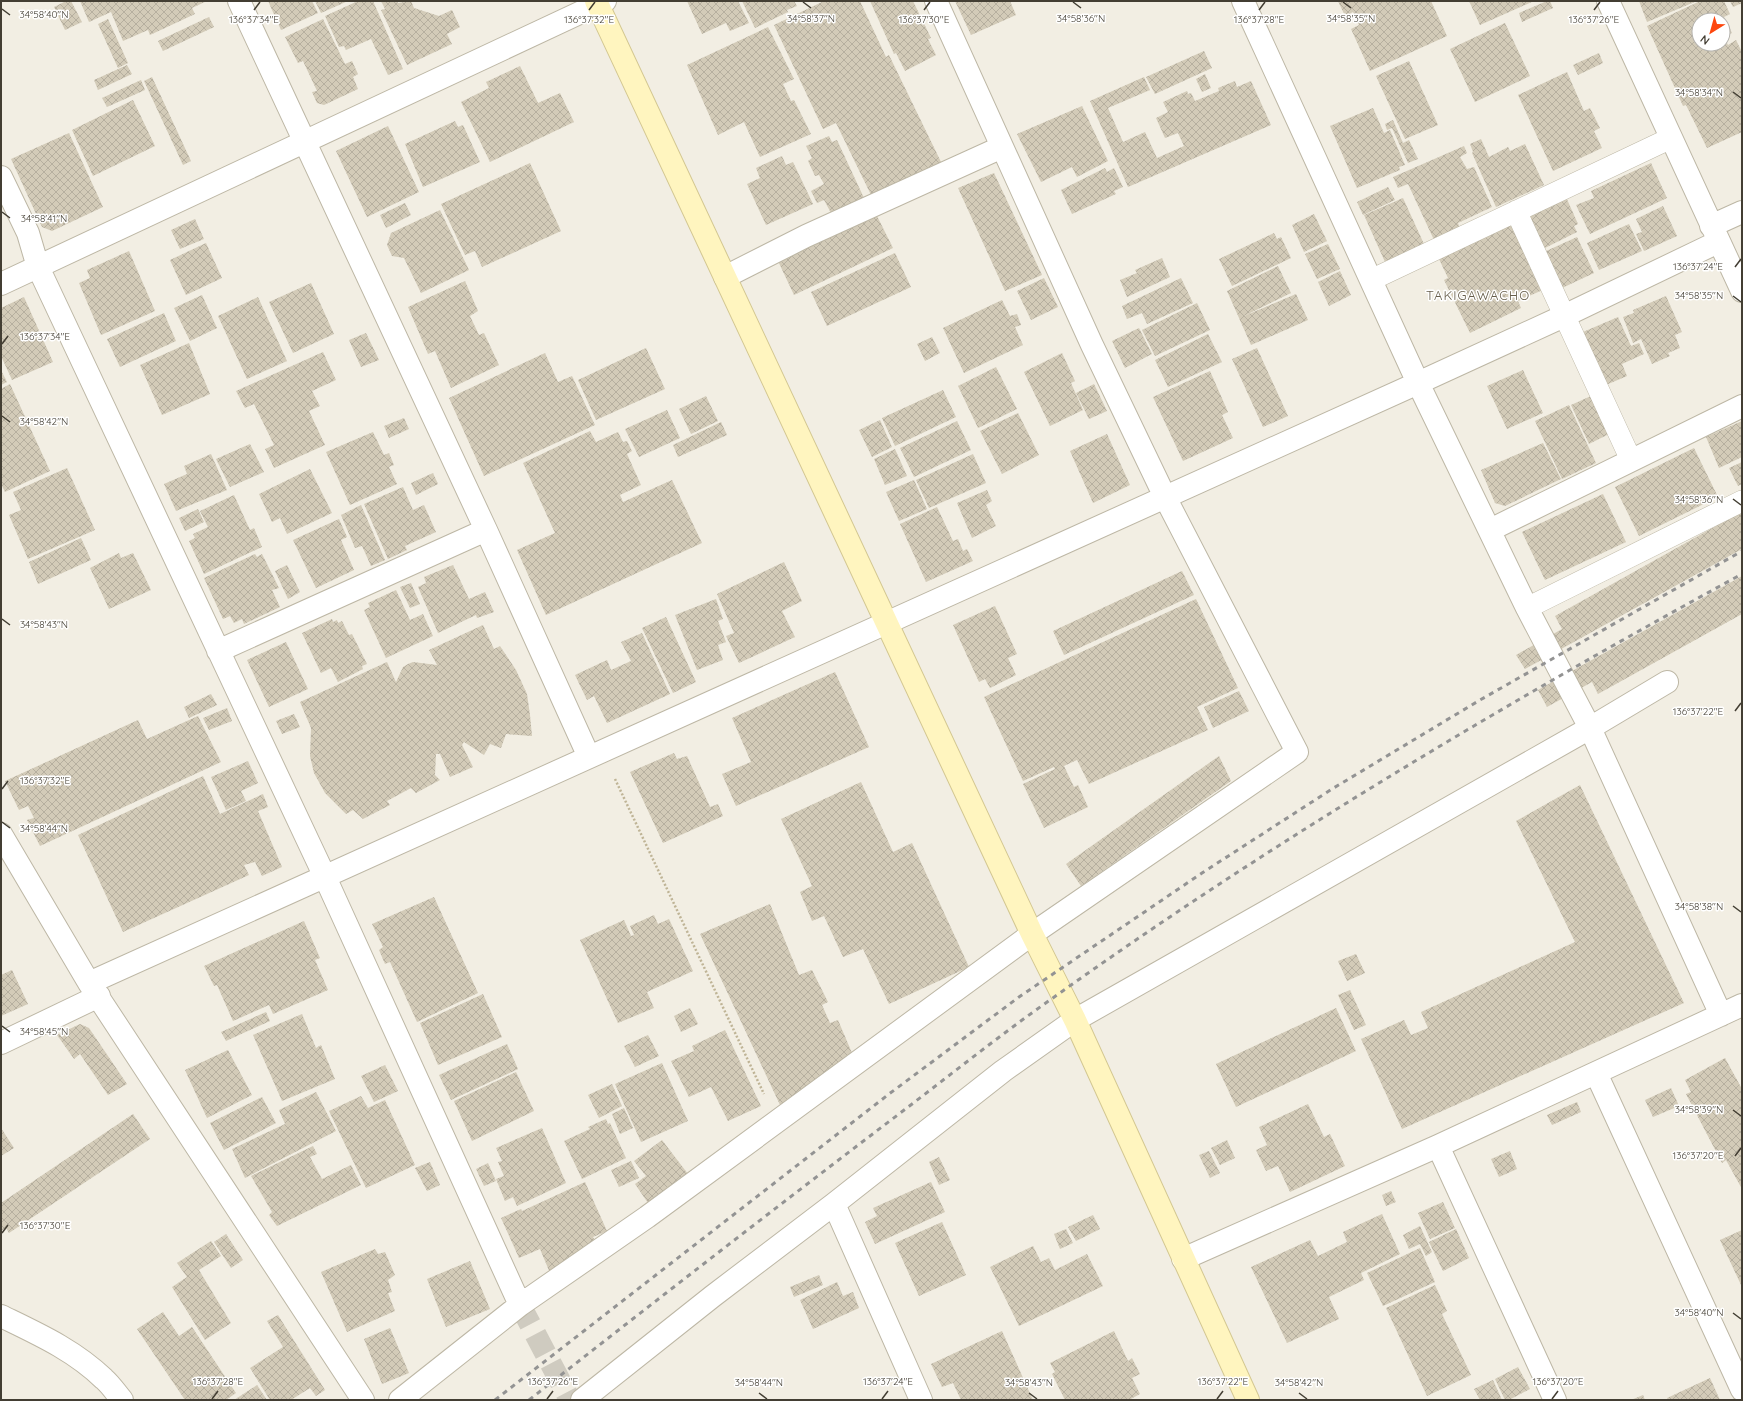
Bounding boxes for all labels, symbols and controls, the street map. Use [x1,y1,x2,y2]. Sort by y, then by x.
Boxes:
text: 34°58'40"N [20,8,68,21]
text: 34°58'37"N [787,12,835,25]
text: 34°58'36"N [1057,12,1105,25]
text: 34°58'35"N [1327,12,1375,25]
north arrow [1691,12,1731,52]
text: 136°37'34"E [229,13,279,26]
text: 136°37'32"E [564,13,614,26]
text: 136°37'30"E [899,13,950,26]
text: 136°37'28"E [1234,13,1285,26]
text: 136°37'26"E [1569,13,1620,26]
text: N [1698,32,1712,48]
text: 34°58'34"N [1675,86,1723,99]
text: 34°58'41"N [21,212,67,225]
text: 136°37'24"E [1673,260,1723,273]
district label: TAKIGAWACHO [1426,287,1530,303]
text: 34°58'35"N [1675,289,1723,302]
text: 136°37'34"E [20,330,70,343]
text: 34°58'42"N [20,415,68,428]
text: 34°58'36"N [1675,493,1723,506]
text: 34°58'43"N [20,618,68,631]
text: 136°37'22"E [1673,705,1724,718]
text: 136°37'32"E [20,774,70,787]
text: 34°58'44"N [20,822,68,835]
text: 34°58'38"N [1675,900,1723,913]
text: 34°58'45"N [20,1025,68,1038]
text: 34°58'39"N [1675,1103,1723,1116]
text: 136°37'20"E [1673,1149,1724,1162]
text: 136°37'30"E [20,1219,71,1232]
text: 34°58'40"N [1675,1306,1723,1319]
text: 136°37'28"E [193,1375,244,1388]
text: 136°37'26"E [528,1375,579,1388]
text: 136°37'24"E [863,1375,913,1388]
text: 136°37'22"E [1198,1375,1249,1388]
text: 136°37'20"E [1533,1375,1584,1388]
text: 34°58'44"N [735,1376,783,1389]
text: 34°58'43"N [1005,1376,1053,1389]
text: 34°58'42"N [1275,1376,1323,1389]

